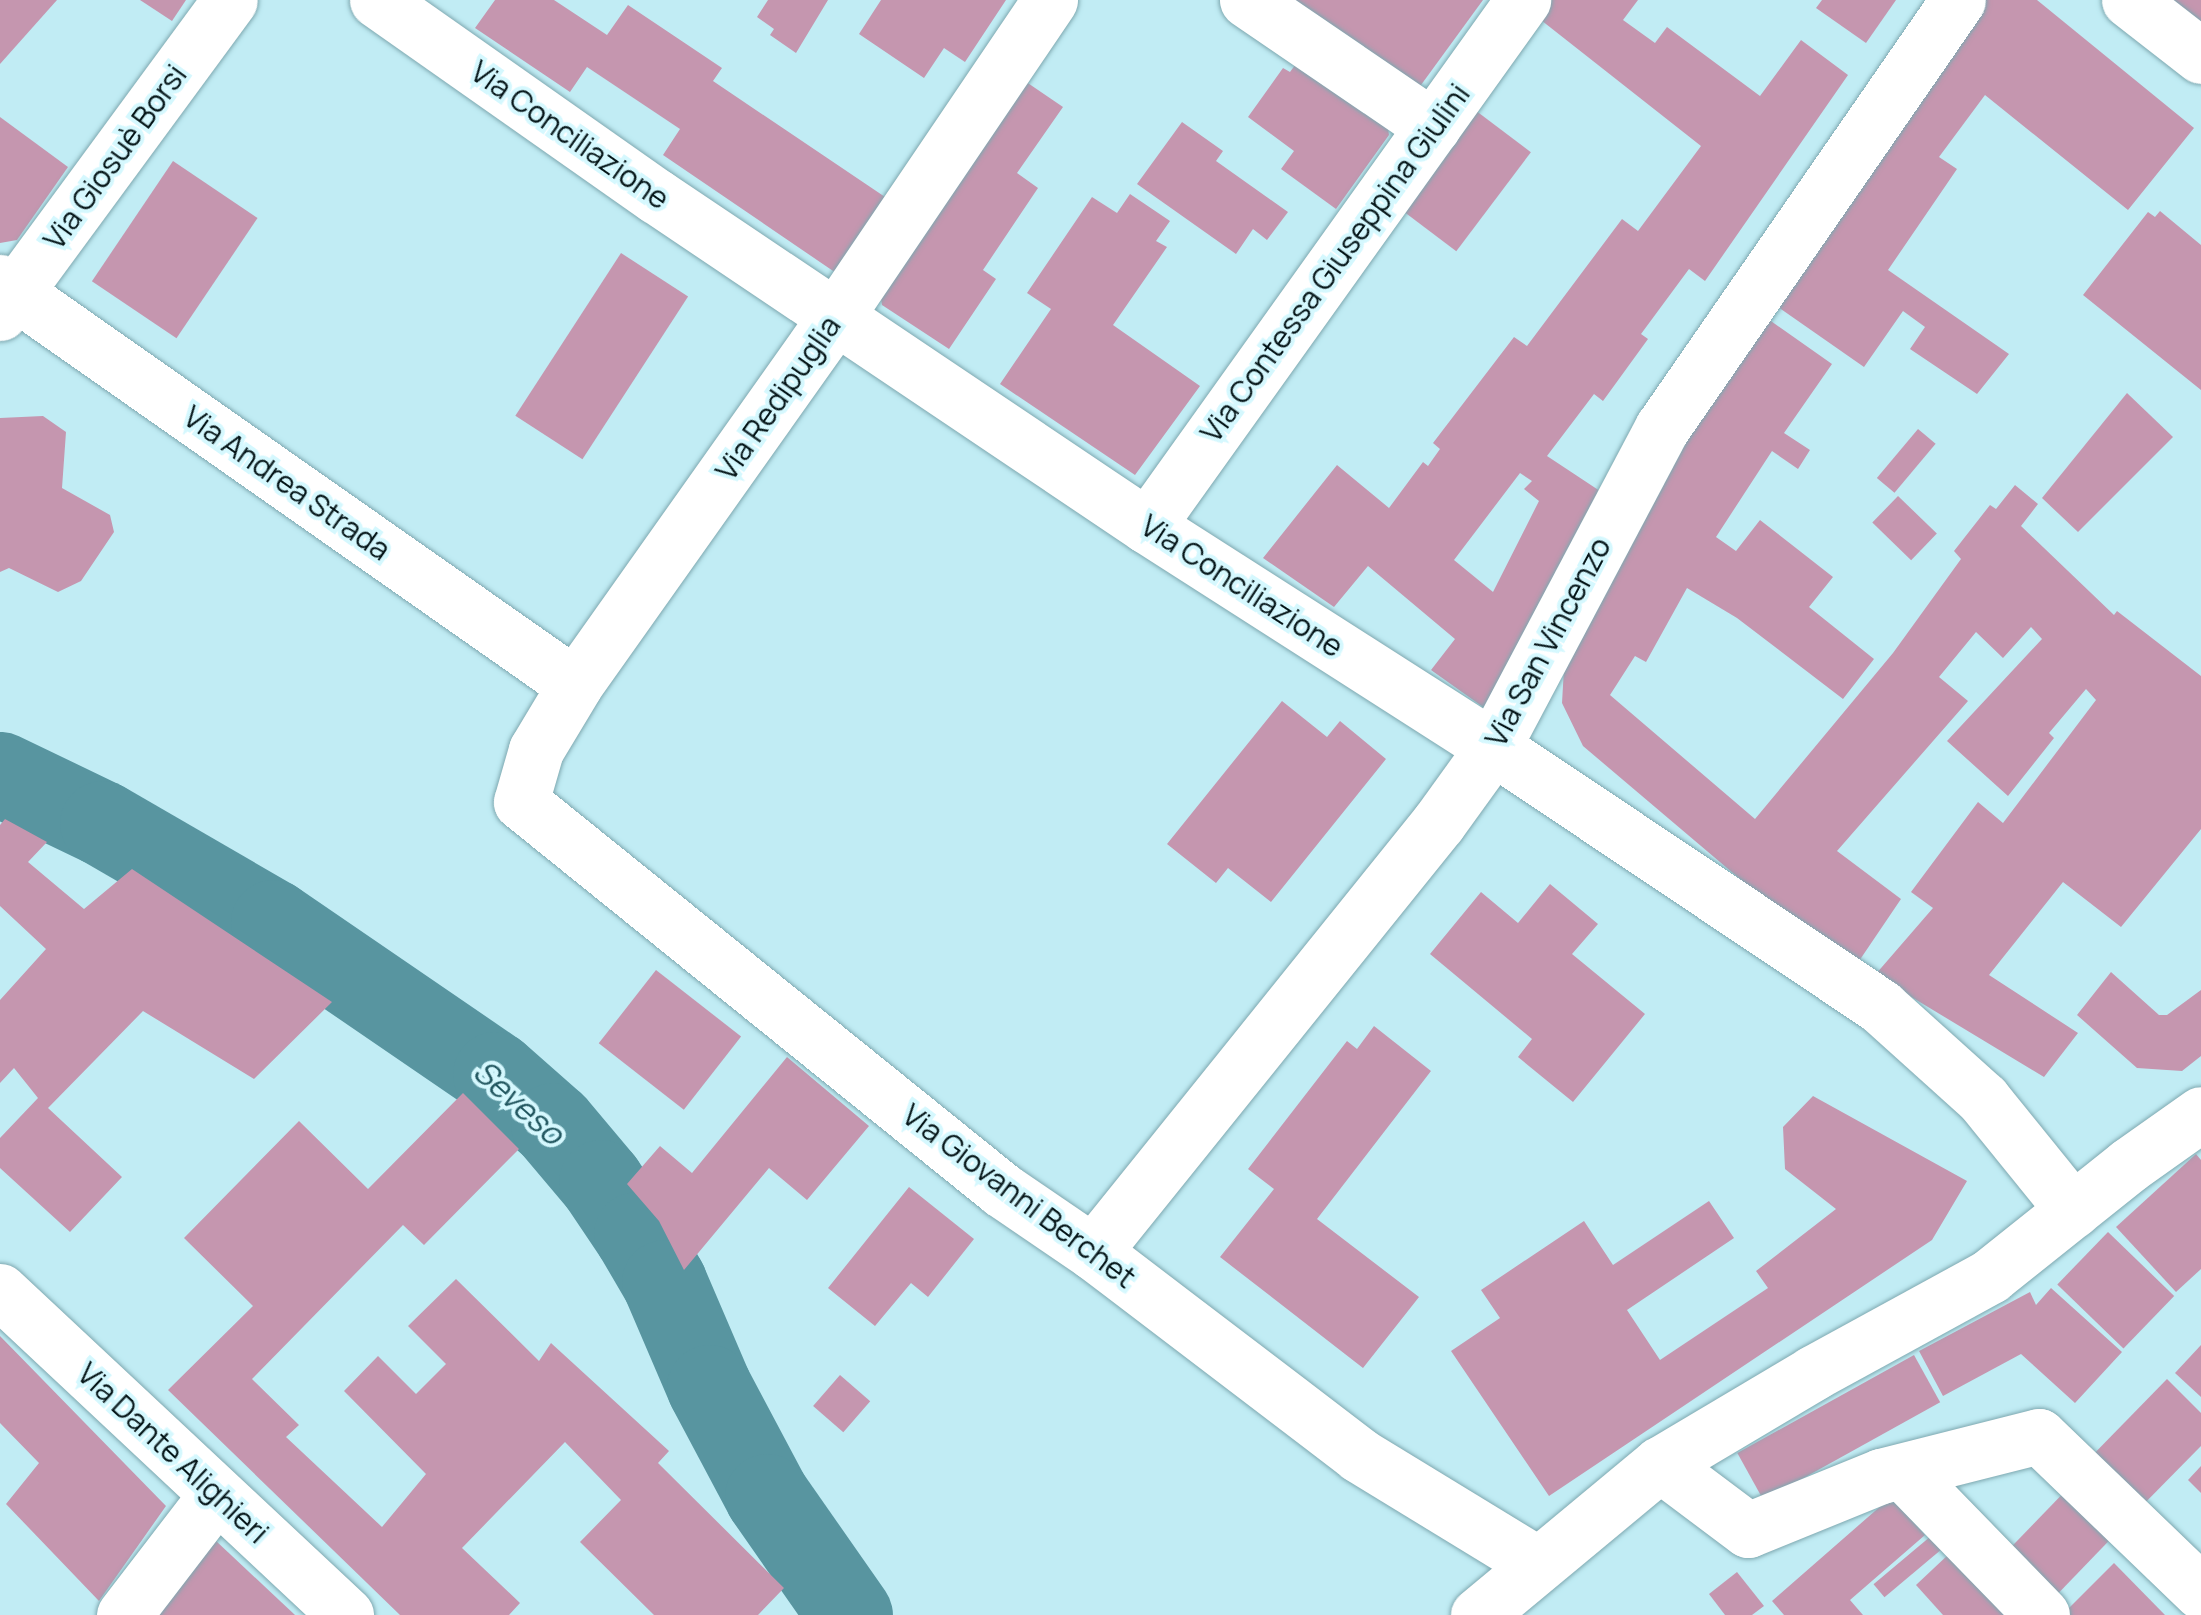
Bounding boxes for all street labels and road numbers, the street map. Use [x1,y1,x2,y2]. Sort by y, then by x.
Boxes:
street label: Via Conciliazione [464,53,676,217]
street label: Via Giosuè Borsi [36,58,194,256]
street label: Via Contessa Giuseppina Giulini [1193,77,1477,449]
street label: Via Redipuglia [708,309,848,487]
street label: Via Andrea Strada [177,398,397,568]
street label: Via Conciliazione [1134,507,1350,665]
street label: Via San Vincenzo [1478,531,1618,753]
street label: Via Giovanni Berchet [895,1097,1143,1295]
street label: Via Dante Alighieri [70,1355,276,1551]

